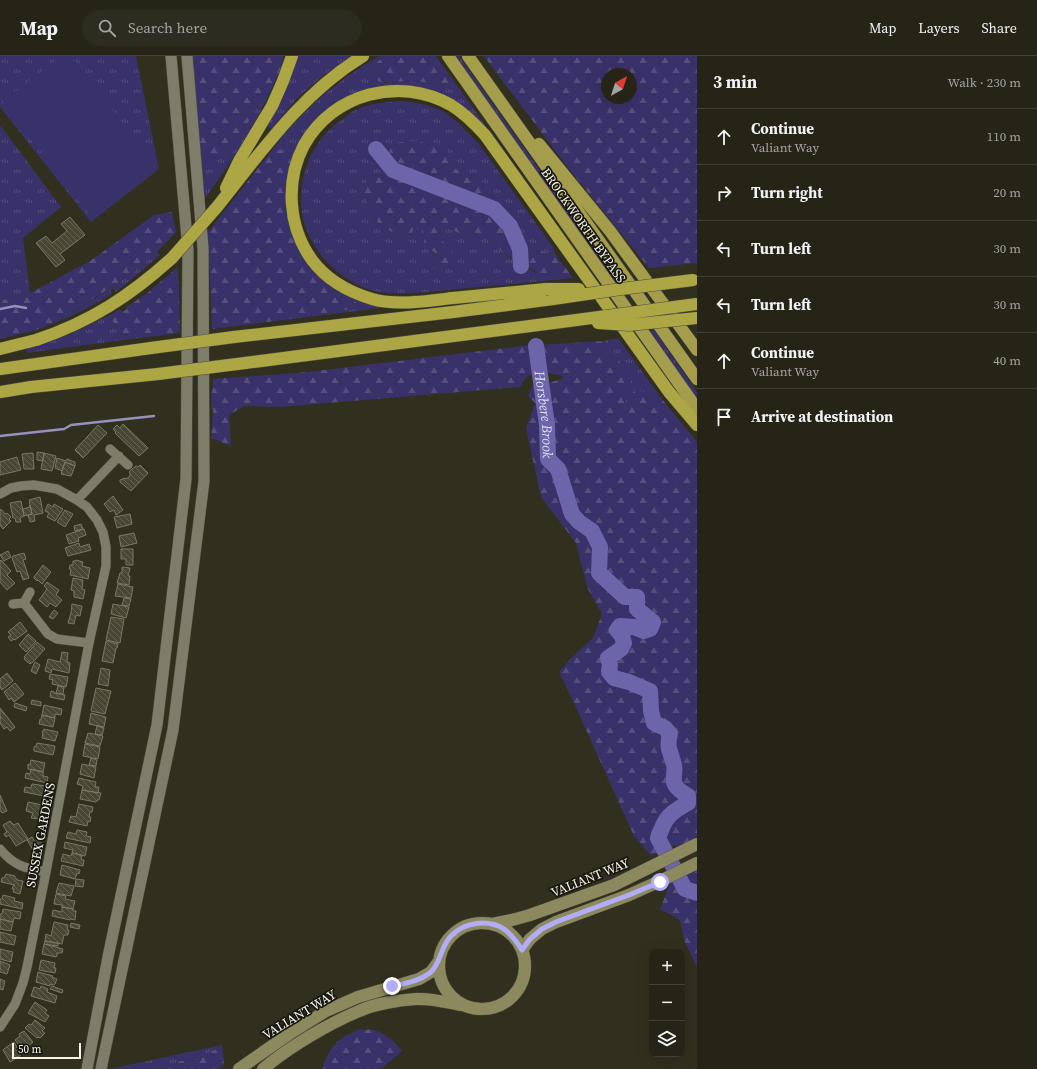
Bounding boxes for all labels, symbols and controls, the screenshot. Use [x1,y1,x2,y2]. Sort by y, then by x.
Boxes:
search box [82,10,362,46]
text: Map [20,15,58,41]
icon: search [96,17,118,39]
text: Search here [128,17,207,38]
text: Map [869,18,896,38]
text: Layers [918,18,960,38]
text: Share [982,18,1017,38]
north arrow [601,68,637,104]
text: 3 min [713,70,757,94]
text: Walk · 230 m [948,74,1021,91]
text: Continue [751,118,814,139]
icon: ahead [713,126,735,148]
text: 110 m [987,128,1021,145]
text: Valiant Way [751,139,819,156]
street label: BROCKWORTH BYPASS [537,164,630,286]
icon: right [713,182,735,204]
text: Turn right [751,182,823,203]
text: 20 m [993,184,1021,201]
icon: left [713,238,735,260]
text: Turn left [751,238,811,259]
text: 30 m [993,240,1021,257]
icon: left [713,294,735,316]
text: Turn left [751,294,811,315]
text: 30 m [993,296,1021,313]
text: Continue [751,342,814,363]
icon: ahead [713,350,735,372]
text: 40 m [993,352,1021,369]
text: Valiant Way [751,363,819,380]
water label: Horsbere Brook [529,368,558,459]
icon: arrive [713,406,735,428]
text: Arrive at destination [751,406,893,427]
street label: SUSSEX GARDENS [22,781,59,889]
street label: VALIANT WAY [548,854,633,901]
route start [651,873,669,891]
map controls [649,949,685,1057]
button: + [649,949,685,985]
route end [383,977,401,995]
street label: VALIANT WAY [259,985,340,1043]
button: − [649,985,685,1021]
button: layers [649,1021,685,1057]
scale bar [12,1041,81,1060]
text: 50 m [18,1042,41,1057]

